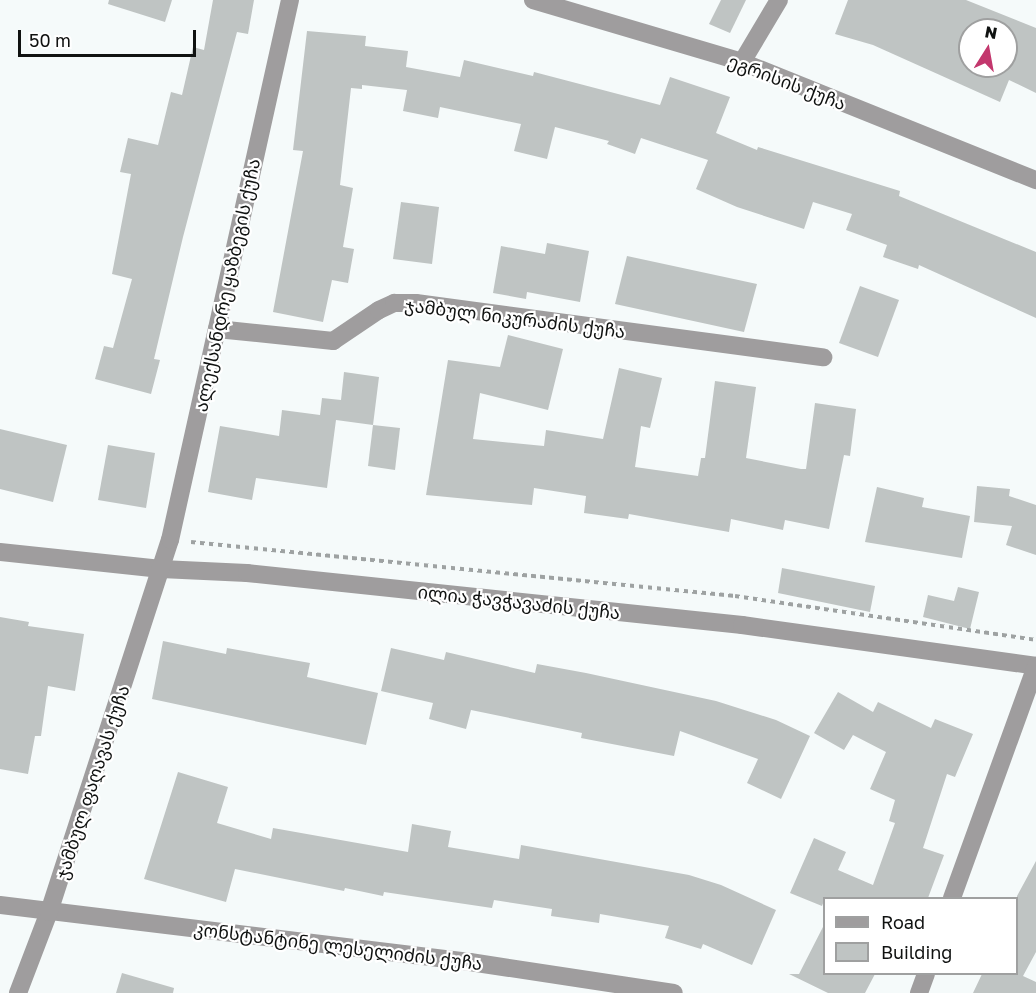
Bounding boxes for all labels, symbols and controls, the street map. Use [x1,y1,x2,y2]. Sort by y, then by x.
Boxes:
scale bar [21,18,200,56]
north arrow [958,18,1018,78]
text: N [983,21,999,43]
text: 50 m [29,29,71,51]
street label: ეგრისის ქუჩა [725,50,849,114]
street label: ალექსანდრე ყაზბეგის ქუჩა [190,156,264,414]
street label: ჯამბულ ნიკურაძის ქუჩა [404,294,626,342]
street label: ილია ჭავჭავაძის ქუჩა [417,581,621,623]
street label: ჯამბულ ფაღავას ქუჩა [50,682,134,882]
legend [823,897,1018,975]
text: Road [881,911,925,933]
street label: კონსტანტინე ლესელიძის ქუჩა [193,918,483,974]
text: Building [881,941,952,963]

